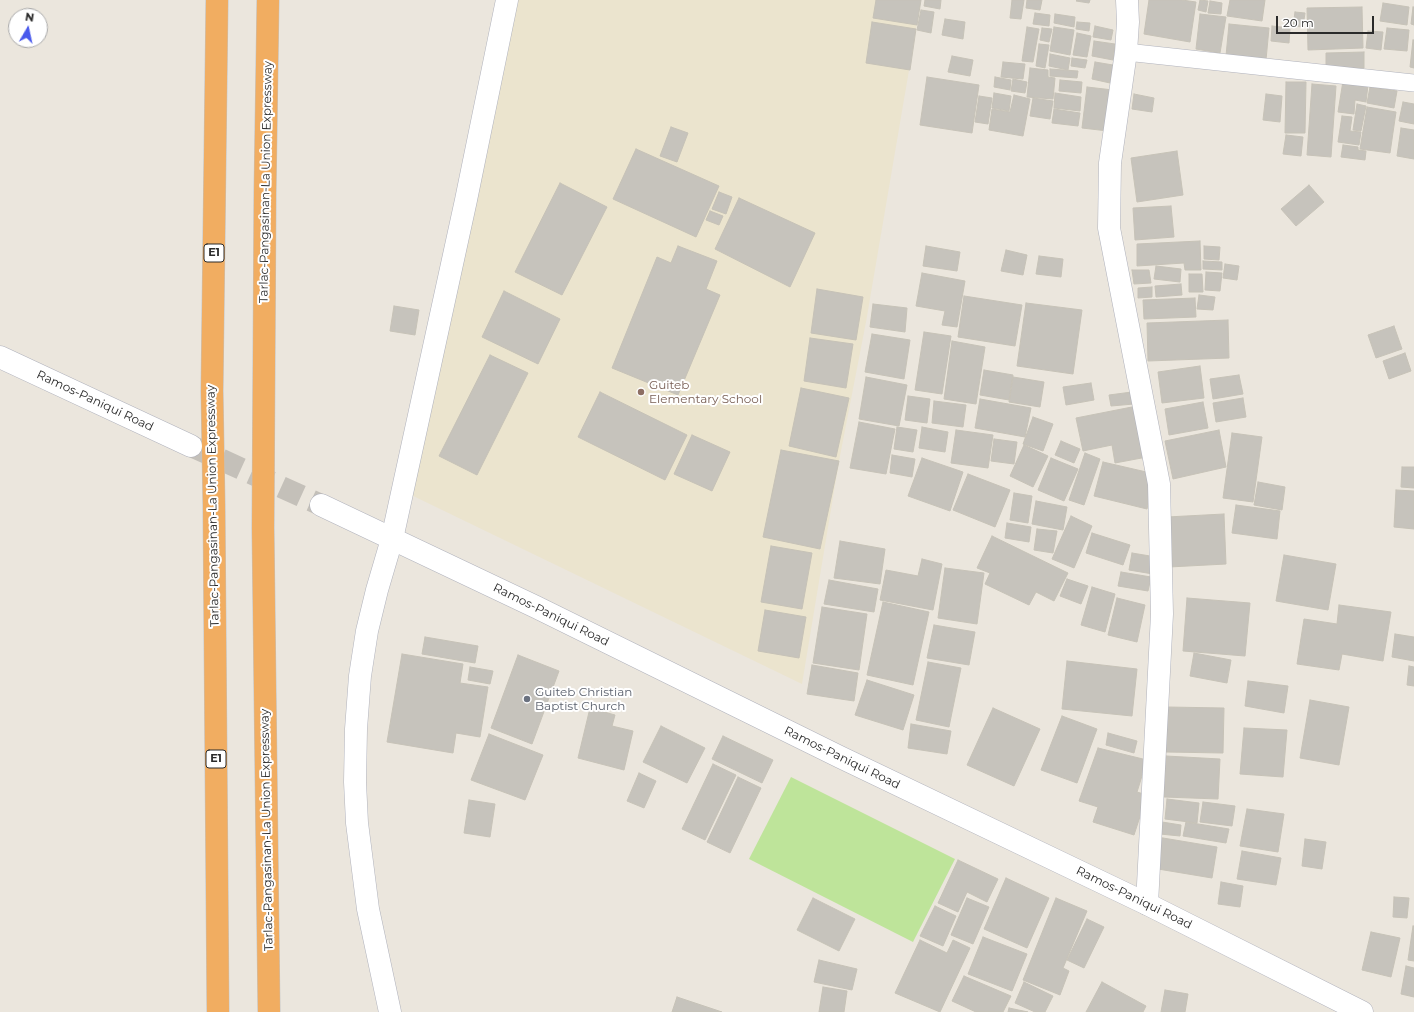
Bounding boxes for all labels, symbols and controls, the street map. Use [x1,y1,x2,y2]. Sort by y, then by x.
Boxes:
north arrow [8,8,48,48]
scale bar [1278,8,1376,34]
text: N [24,10,35,25]
text: 20 m [1283,15,1314,30]
street label: Tarlac-Pangasinan-La Union Expressway [257,61,275,303]
road number: E1 [204,244,224,262]
street label: Ramos-Paniqui Road [34,368,156,434]
place label: Guiteb Elementary School [649,378,762,406]
street label: Tarlac-Pangasinan-La Union Expressway [204,385,222,627]
marker: Guiteb Elementary School [636,387,646,397]
street label: Ramos-Paniqui Road [491,581,611,649]
place label: Guiteb Christian Baptist Church [535,685,632,713]
marker: Guiteb Christian Baptist Church [522,694,532,704]
street label: Tarlac-Pangasinan-La Union Expressway [258,709,276,951]
street label: Ramos-Paniqui Road [782,724,902,792]
road number: E1 [206,750,226,768]
street label: Ramos-Paniqui Road [1074,864,1194,932]

